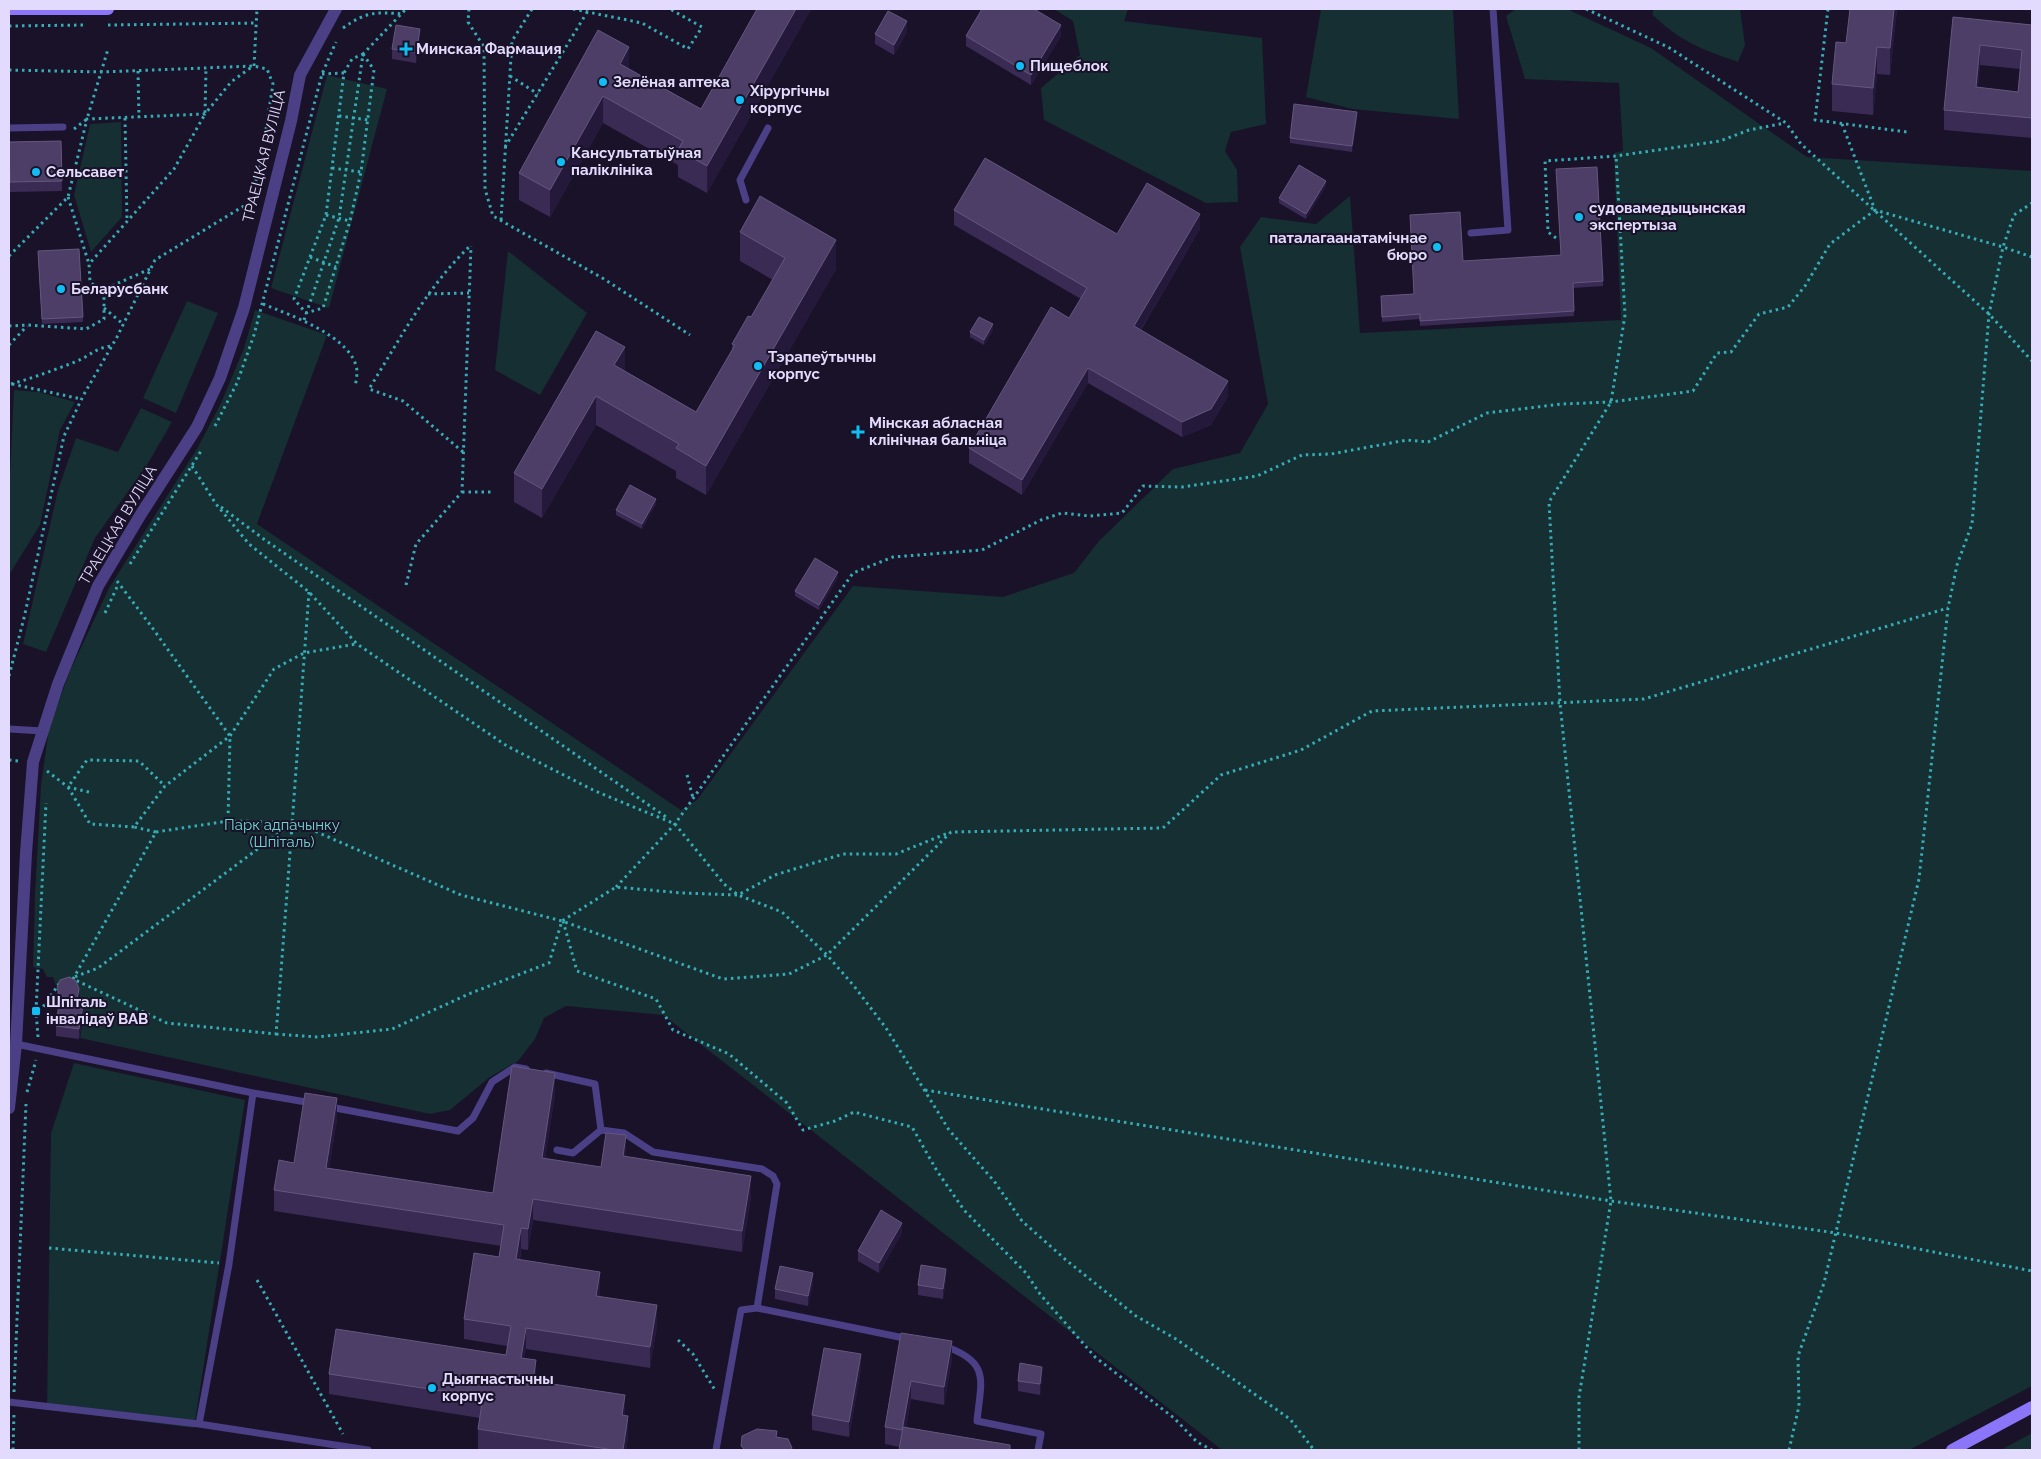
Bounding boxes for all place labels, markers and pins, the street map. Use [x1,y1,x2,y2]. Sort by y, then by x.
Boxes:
place label: Минская Фармация [416,40,562,58]
marker: Минская Фармация [400,43,412,55]
place label: Пищеблок [1030,57,1109,75]
marker: Пищеблок [1014,60,1026,72]
place label: Зелёная аптека [613,73,730,91]
marker: Зелёная аптека [597,76,609,88]
place label: Хірургічны корпус [749,82,829,117]
marker: Хірургічны корпус [734,94,746,106]
place label: Кансультатыўная паліклініка [571,144,701,179]
marker: Кансультатыўная паліклініка [555,156,567,168]
place label: Сельсавет [46,163,125,181]
marker: Сельсавет [30,166,42,178]
place label: судовамедыцынская экспертыза [1589,199,1746,234]
marker: судовамедыцынская экспертыза [1573,211,1585,223]
place label: паталагаанатамічнае бюро [1269,229,1427,264]
marker: паталагаанатамічнае бюро [1431,241,1443,253]
place label: Беларусбанк [71,280,169,298]
marker: Беларусбанк [55,283,67,295]
place label: Тэрапеўтычны корпус [768,348,876,383]
marker: Тэрапеўтычны корпус [752,360,764,372]
place label: Мінская абласная клінічная бальніца [869,414,1007,449]
marker: Мінская абласная клінічная бальніца [851,425,865,439]
place label: Шпіталь інвалідаў ВАВ [46,993,148,1028]
marker: Шпіталь інвалідаў ВАВ [30,1005,42,1017]
place label: Дыягнастычны корпус [442,1370,554,1405]
marker: Дыягнастычны корпус [426,1382,438,1394]

